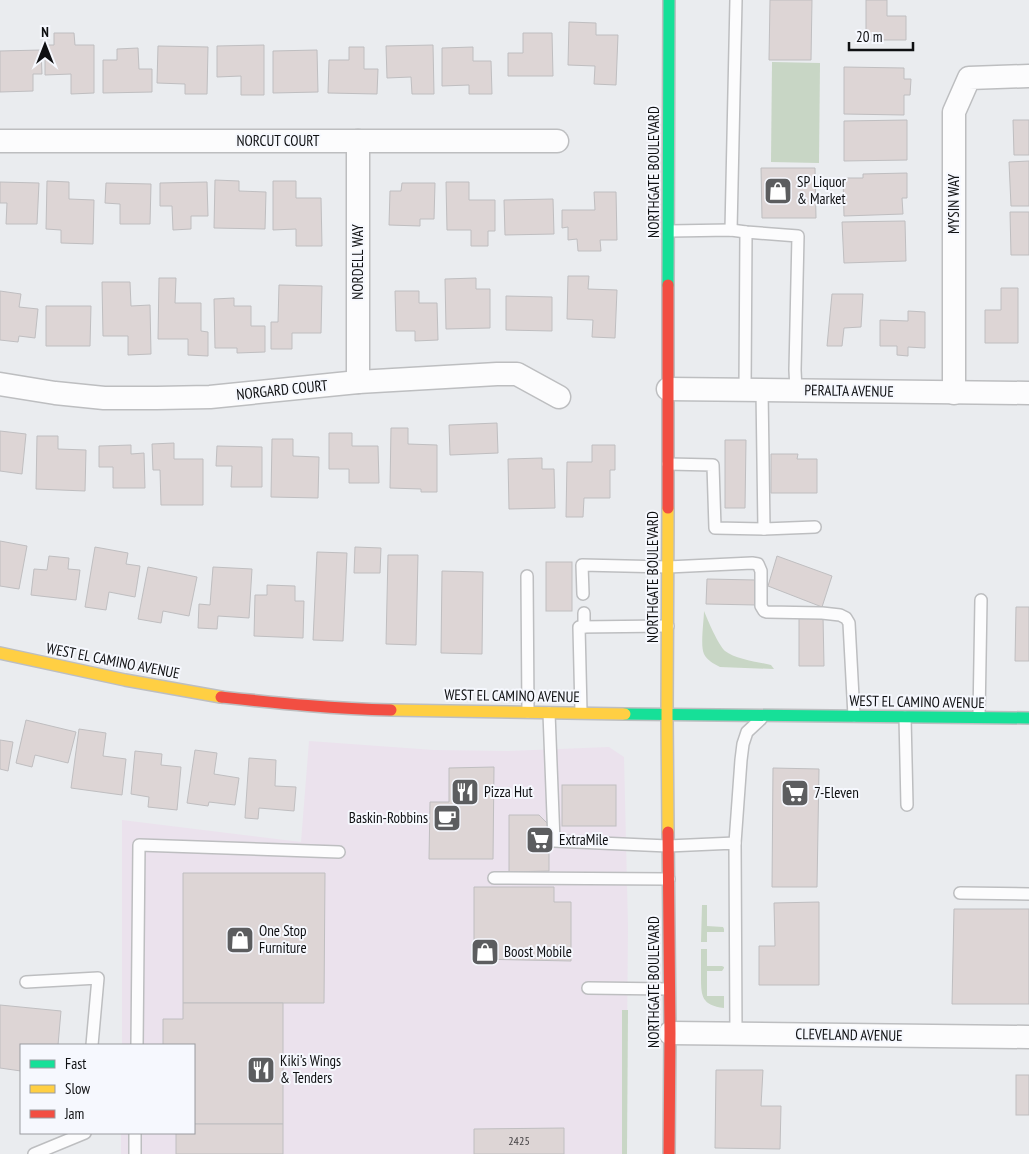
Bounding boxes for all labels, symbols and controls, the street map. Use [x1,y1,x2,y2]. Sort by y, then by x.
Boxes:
north arrow [20,20,70,70]
scale bar [849,20,913,52]
text: N [41,23,49,41]
text: 20 m [856,27,882,46]
street label: NORTHGATE BOULEVARD [644,106,663,238]
street label: NORCUT COURT [237,131,320,150]
place label: SP Liquor & Market [797,172,847,208]
street label: MYSIN WAY [944,174,963,234]
shop icon: SP Liquor & Market [763,176,793,206]
street label: NORDELL WAY [348,224,367,300]
street label: NORGARD COURT [235,375,329,404]
street label: PERALTA AVENUE [804,380,894,401]
street label: NORTHGATE BOULEVARD [643,511,662,643]
street label: WEST EL CAMINO AVENUE [45,638,181,683]
street label: WEST EL CAMINO AVENUE [444,685,580,706]
street label: WEST EL CAMINO AVENUE [849,691,985,712]
restaurant icon: Pizza Hut [450,777,480,807]
supermarket icon: 7-Eleven [780,778,810,808]
place label: Pizza Hut [484,782,533,801]
place label: 7-Eleven [814,783,859,802]
cafe icon: Baskin-Robbins [432,803,462,833]
place label: Baskin-Robbins [349,808,428,827]
supermarket icon: ExtraMile [525,825,555,855]
place label: ExtraMile [559,830,608,849]
street label: NORTHGATE BOULEVARD [644,916,663,1048]
place label: One Stop Furniture [259,921,307,957]
shop icon: One Stop Furniture [225,925,255,955]
shop icon: Boost Mobile [470,937,500,967]
place label: Boost Mobile [504,942,572,961]
street label: CLEVELAND AVENUE [795,1024,903,1045]
legend [20,1044,195,1134]
place label: Kiki's Wings & Tenders [280,1051,341,1087]
text: Fast [65,1054,86,1073]
restaurant icon: Kiki's Wings & Tenders [246,1055,276,1085]
text: Slow [65,1079,90,1098]
text: Jam [64,1104,84,1123]
house number: 2425 [508,1133,530,1148]

